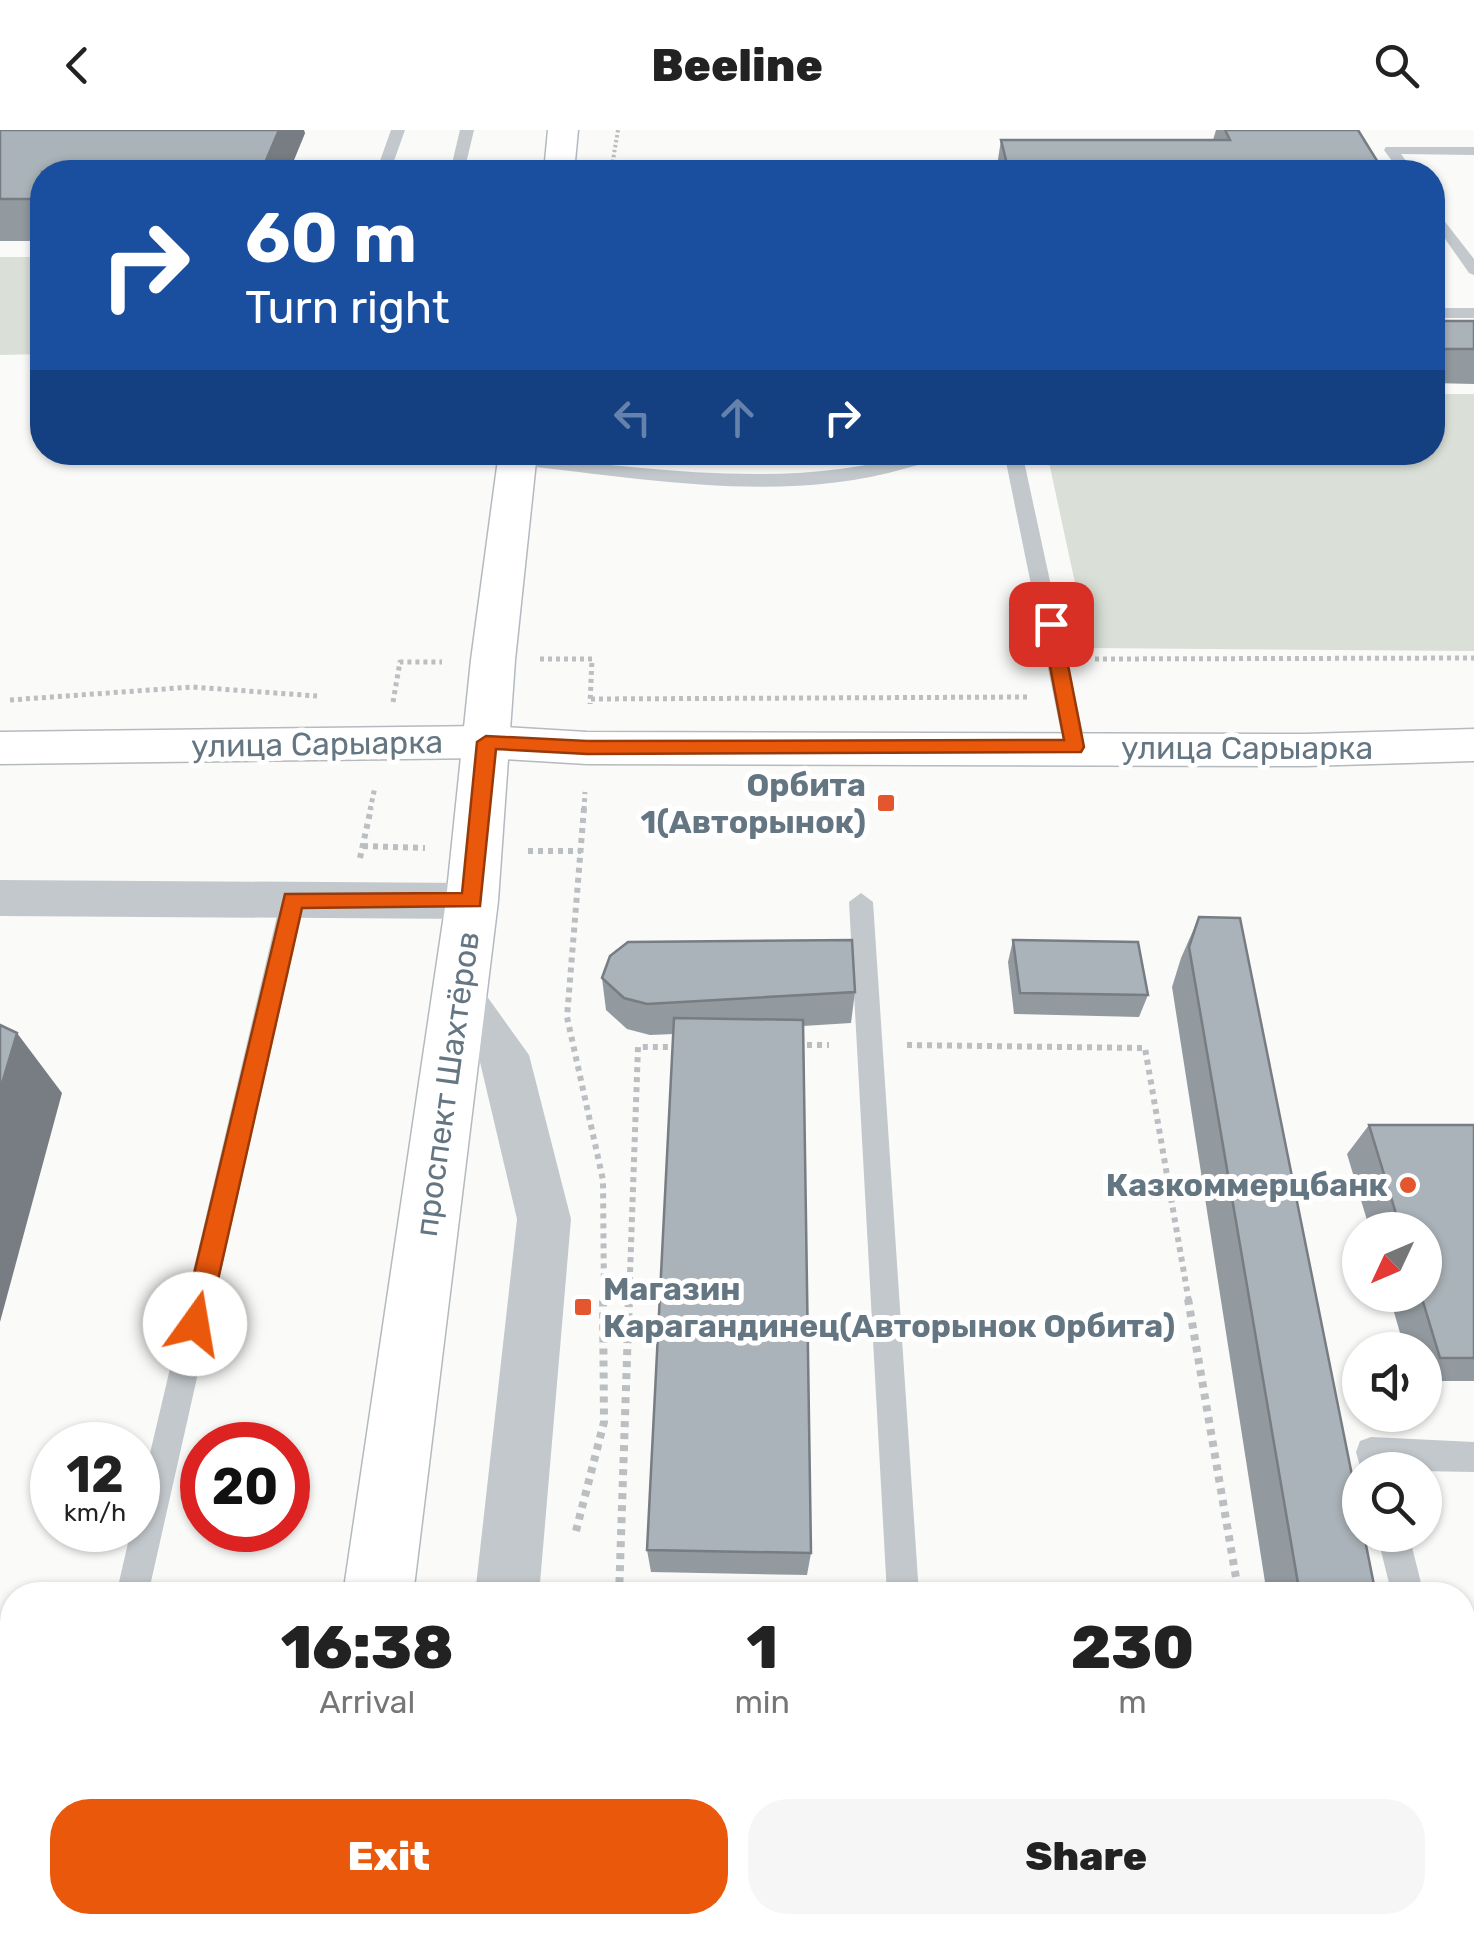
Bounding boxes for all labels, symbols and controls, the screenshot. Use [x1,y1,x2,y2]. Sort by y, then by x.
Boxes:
icon: back [50,38,105,93]
icon: search [1369,38,1424,93]
text: Beeline [651,39,823,92]
text: 60 m [245,197,417,280]
icon: right [80,200,210,330]
text: Turn right [245,281,449,334]
icon: left [605,390,660,445]
icon: ahead [710,390,765,445]
icon: right [815,390,870,445]
pin [1009,582,1094,667]
icon: arrive [1024,597,1079,652]
street label: улица Сарыарка [191,723,443,765]
street label: улица Сарыарка [1121,729,1373,767]
place label: Орбита 1(Авторынок) [641,766,866,841]
marker: Орбита 1(Авторынок) [875,792,897,814]
street label: проспект Шахтёров [407,929,487,1239]
place label: Казкоммерцбанк [1106,1166,1388,1204]
marker: Казкоммерцбанк [1397,1174,1419,1196]
north arrow [1342,1212,1442,1312]
map controls [1342,1212,1442,1552]
place label: Магазин Карагандинец(Авторынок Орбита) [603,1270,1175,1345]
position arrow [143,1272,247,1376]
marker: Магазин Карагандинец(Авторынок Орбита) [572,1296,594,1318]
button: sound [1342,1332,1442,1432]
speed limit sign: 20 [180,1422,310,1552]
text: 12 [66,1445,124,1505]
button: search [1342,1452,1442,1552]
text: km/h [64,1498,126,1527]
text: 16:38 [281,1612,454,1683]
text: 1 [746,1612,778,1683]
text: 230 [1071,1612,1194,1683]
text: Arrival [319,1683,415,1721]
text: min [734,1683,790,1721]
text: m [1118,1683,1147,1721]
button: Exit [50,1799,728,1914]
button: Share [748,1799,1425,1914]

